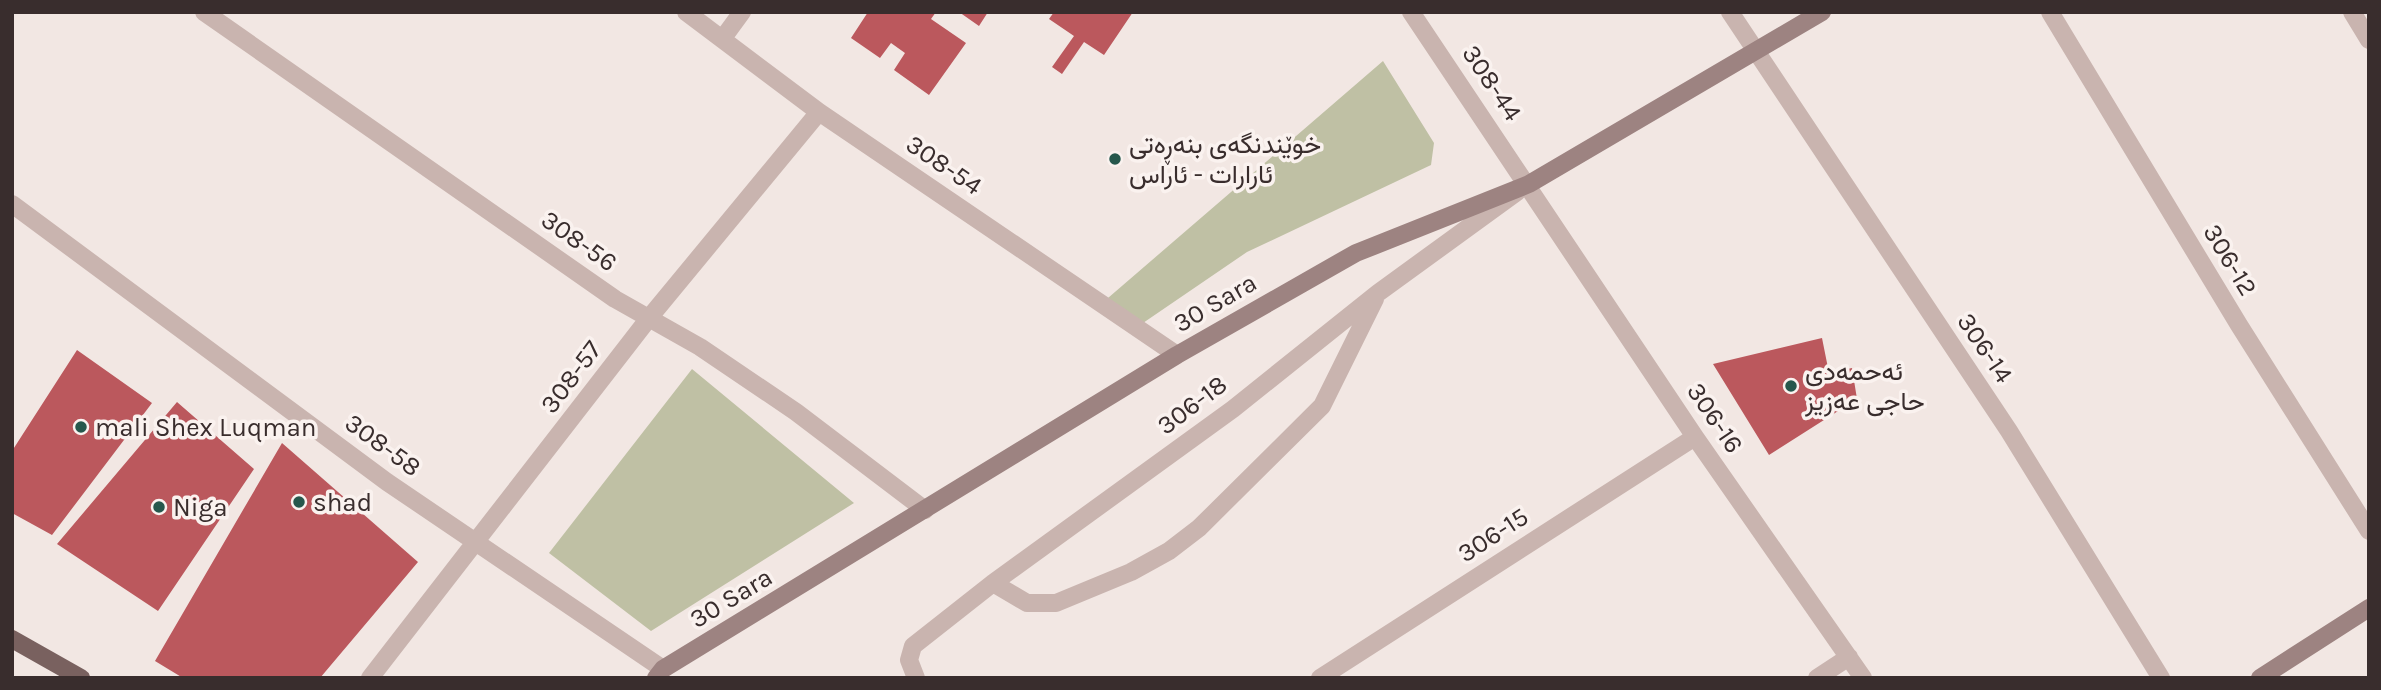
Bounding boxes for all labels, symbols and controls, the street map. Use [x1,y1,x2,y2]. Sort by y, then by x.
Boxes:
street label: 308-44 [1455,39,1529,127]
street label: 308-54 [900,128,988,202]
place label: خوێندنگەی بنەڕەتی ئارارات - ئاراس [1129,129,1321,190]
marker: خوێندنگەی بنەڕەتی ئارارات - ئاراس [1107,151,1123,167]
street label: 308-56 [535,204,623,278]
street label: 306-12 [2197,218,2263,302]
street label: 30 Sara [1168,267,1262,339]
street label: 306-14 [1950,307,2020,389]
street label: 308-57 [534,335,608,419]
place label: ئەحمەدی حاجی عەزیز [1804,356,1925,417]
street label: 306-18 [1151,369,1233,441]
street label: 306-16 [1680,377,1750,459]
marker: ئەحمەدی حاجی عەزیز [1783,378,1799,394]
street label: 308-58 [339,407,427,483]
place label: mali Shex Luqman [95,412,317,443]
marker: mali Shex Luqman [73,419,89,435]
place label: shad [313,487,372,518]
place label: Niga [173,492,228,523]
marker: shad [291,494,307,510]
marker: Niga [151,499,167,515]
street label: 306-15 [1452,501,1534,569]
street label: 30 Sara [684,561,778,635]

